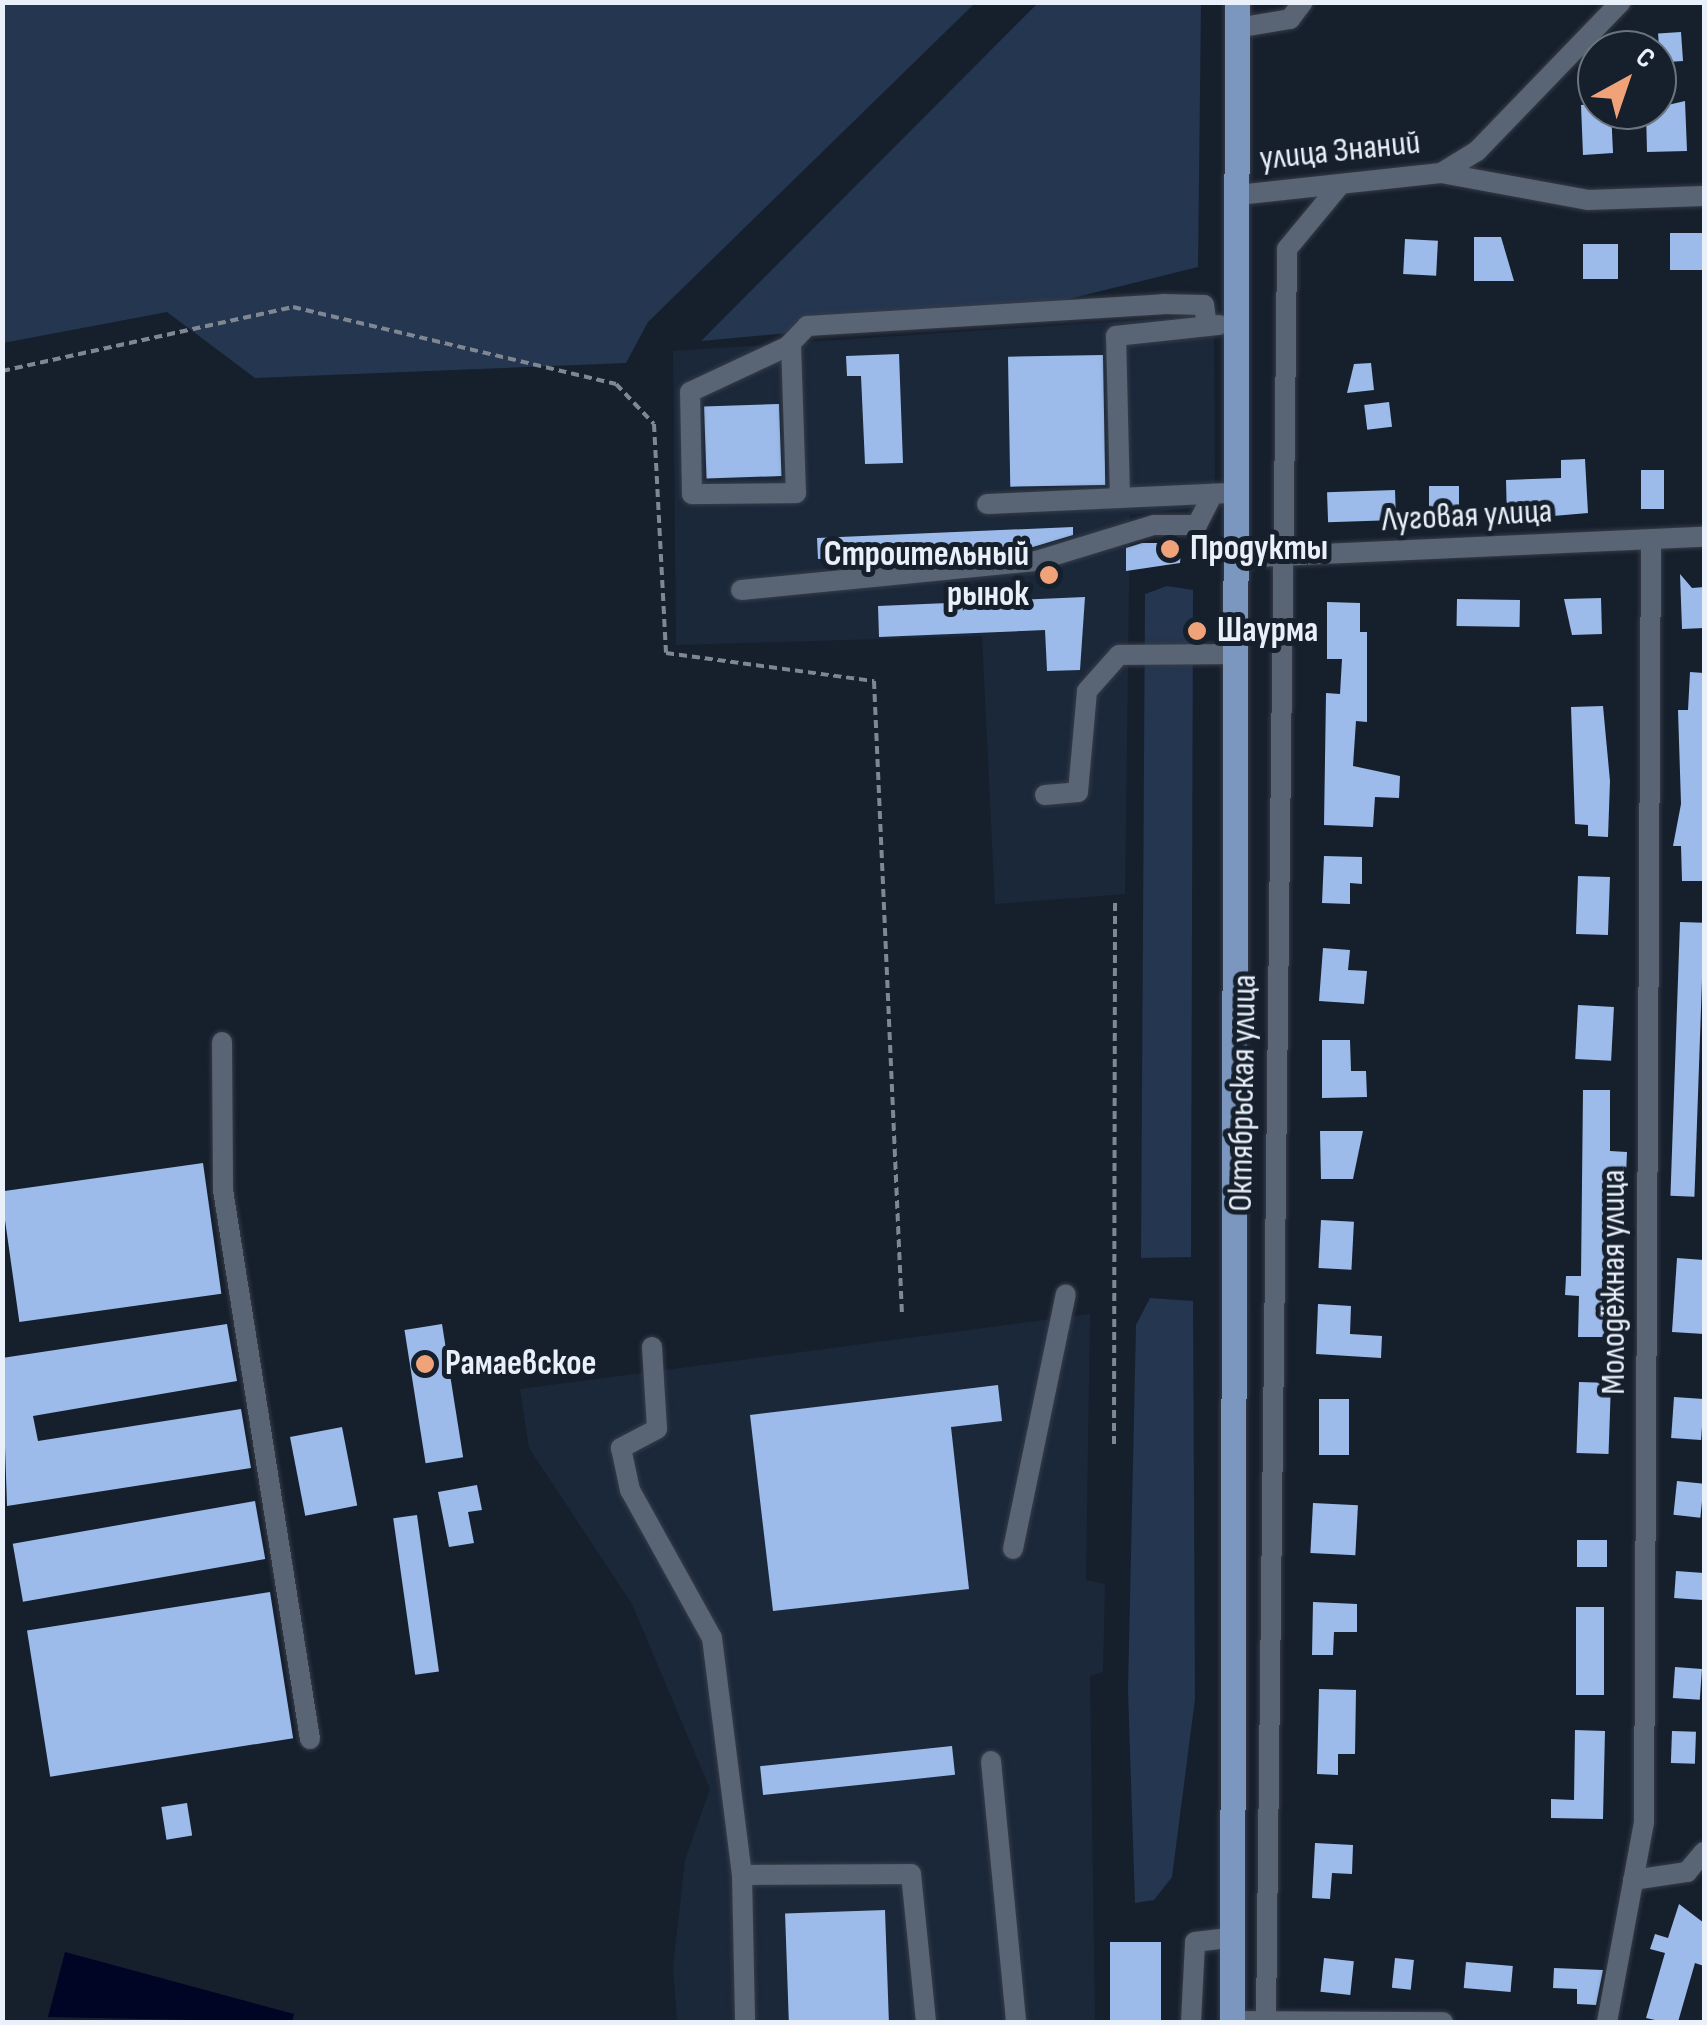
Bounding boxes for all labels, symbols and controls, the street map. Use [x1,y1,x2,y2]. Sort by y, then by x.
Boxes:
north arrow [1577,30,1677,130]
text: С [1629,41,1661,75]
street label: улица Знаний [1258,122,1422,180]
street label: Луговая улица [1381,491,1553,541]
place label: Продукты [1190,528,1328,570]
place label: Строительный рынок [824,534,1029,616]
marker: Продукты [1159,538,1181,560]
marker: Строительный рынок [1038,564,1060,586]
place label: Шаурма [1217,610,1318,652]
marker: Шаурма [1186,620,1208,642]
street label: Октябрьская улица [1220,974,1266,1212]
street label: Молодёжная улица [1593,1169,1635,1395]
place label: Рамаевское [445,1343,597,1385]
marker: Рамаевское [414,1353,436,1375]

